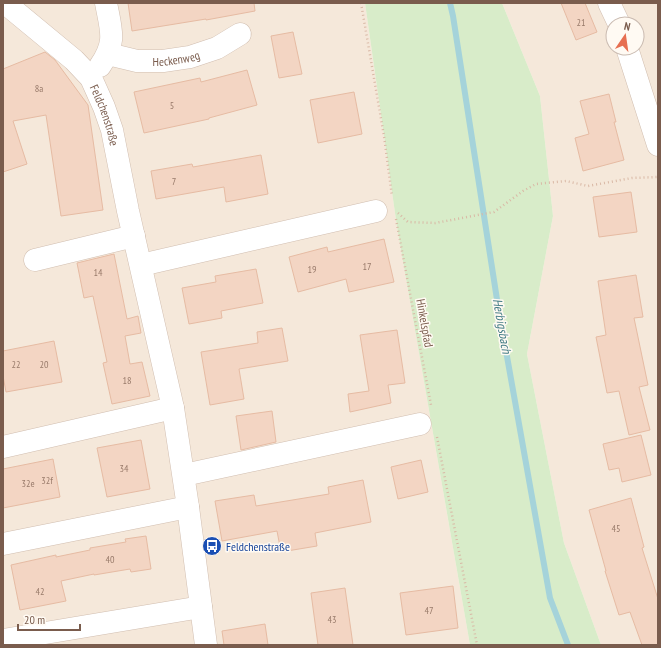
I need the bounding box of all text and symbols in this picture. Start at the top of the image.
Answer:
house number: 21 [577,16,586,29]
north arrow [605,16,645,56]
text: N [623,19,632,34]
street label: Heckenweg [152,47,201,69]
house number: 8a [35,82,43,95]
street label: Feldchenstraße [87,82,122,147]
house number: 5 [170,99,174,112]
house number: 7 [172,175,176,188]
house number: 17 [363,260,372,273]
house number: 19 [308,263,317,276]
house number: 14 [94,266,103,279]
water label: Herbigsbach [489,297,515,356]
street label: Hinkelspfad [413,298,437,348]
house number: 22 [12,358,21,371]
house number: 20 [40,358,49,371]
house number: 18 [123,374,132,387]
house number: 34 [120,462,129,475]
house number: 32f [41,474,53,487]
house number: 32e [21,477,35,490]
house number: 45 [612,522,621,535]
bus stop icon: Feldchenstraße [201,535,223,557]
place label: Feldchenstraße [226,539,290,554]
house number: 40 [106,553,115,566]
house number: 42 [36,585,45,598]
house number: 47 [425,604,434,617]
scale bar [18,606,80,632]
text: 20 m [24,612,45,627]
house number: 43 [328,613,337,626]

